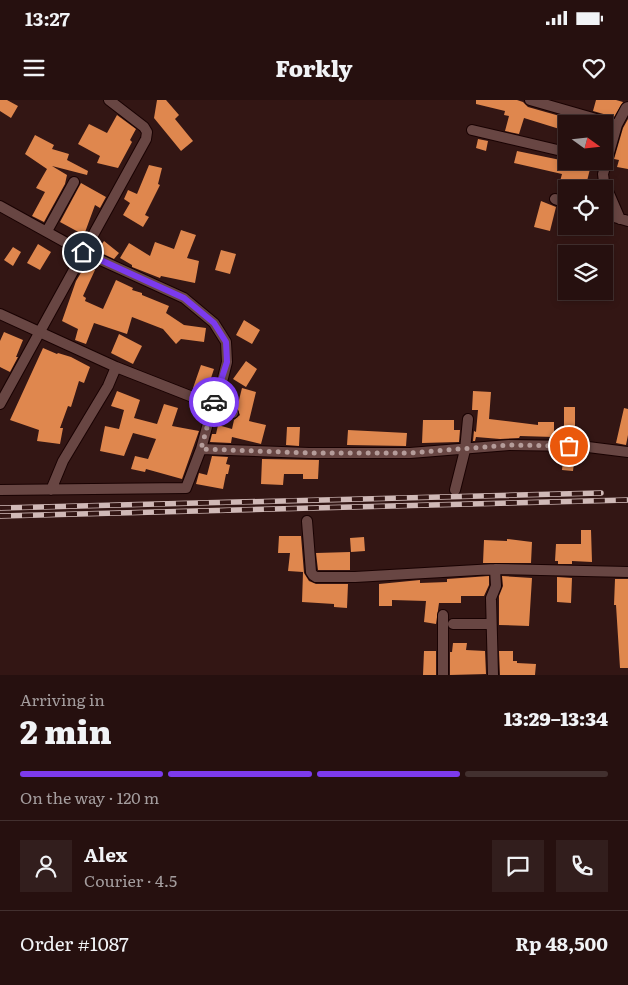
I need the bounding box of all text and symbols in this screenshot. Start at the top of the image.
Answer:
text: 13:27 [25,4,70,32]
text: Forkly [276,51,352,84]
icon: menu [20,54,48,82]
icon: heart [580,54,608,82]
north arrow [558,115,612,170]
map controls [558,115,613,300]
button: locate [558,180,613,235]
pin [62,231,104,273]
icon: home [69,238,97,266]
button: layers [558,245,613,300]
courier [189,377,239,427]
icon: car [200,388,228,416]
pin [548,425,590,467]
icon: bag [555,432,583,460]
text: Arriving in [20,687,105,711]
text: 13:29–13:34 [504,704,608,732]
text: 2 min [20,706,112,754]
text: On the way · 120 m [20,785,159,809]
button: person [20,840,72,892]
text: Alex [84,840,127,868]
button: chat [492,840,544,892]
button: phone [556,840,608,892]
text: Courier · 4.5 [84,868,177,892]
text: Order #1087 [20,929,129,957]
text: Rp 48,500 [515,929,608,957]

